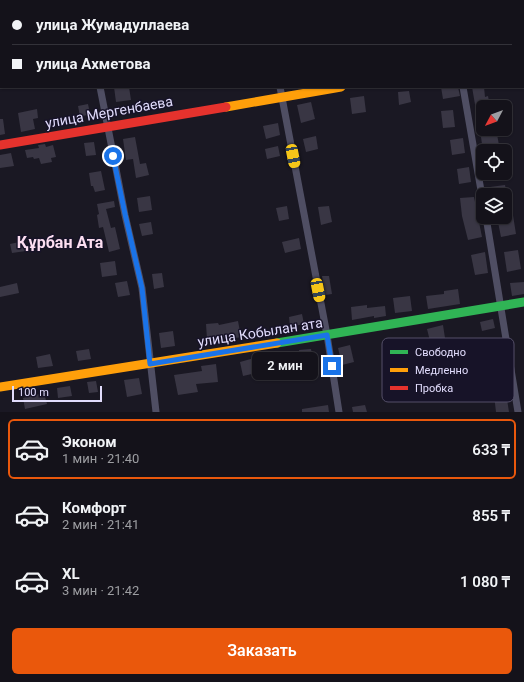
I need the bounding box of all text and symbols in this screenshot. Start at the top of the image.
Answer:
text: улица Жумадуллаева [36,16,189,34]
text: улица Ахметова [36,55,151,73]
street label: улица Мергенбаева [44,93,174,131]
north arrow [476,100,512,136]
map controls [476,100,512,224]
car [285,143,301,169]
button: locate [476,144,512,180]
route start [104,147,122,165]
button: layers [476,188,512,224]
district label: Құрбан Ата [17,233,104,252]
car [310,277,326,303]
street label: улица Кобылан ата [196,314,324,350]
legend [382,338,514,402]
text: Свободно [415,346,466,359]
callout: 2 мин [252,352,318,380]
route end [323,357,341,375]
text: 2 мин [267,358,303,373]
text: Медленно [415,364,468,377]
text: Пробка [415,382,453,395]
scale bar [12,384,102,403]
text: 100 m [18,386,49,399]
icon: car [14,431,50,467]
text: Эконом [62,433,117,451]
text: 633 ₸ [472,441,510,459]
text: 1 мин · 21:40 [62,451,139,466]
icon: car [14,497,50,533]
text: Комфорт [62,499,126,517]
text: 855 ₸ [472,507,510,525]
text: 2 мин · 21:41 [62,517,139,532]
icon: car [14,563,50,599]
text: XL [62,565,80,583]
text: 1 080 ₸ [460,573,510,591]
text: 3 мин · 21:42 [62,583,139,598]
button: Заказать [12,628,512,674]

